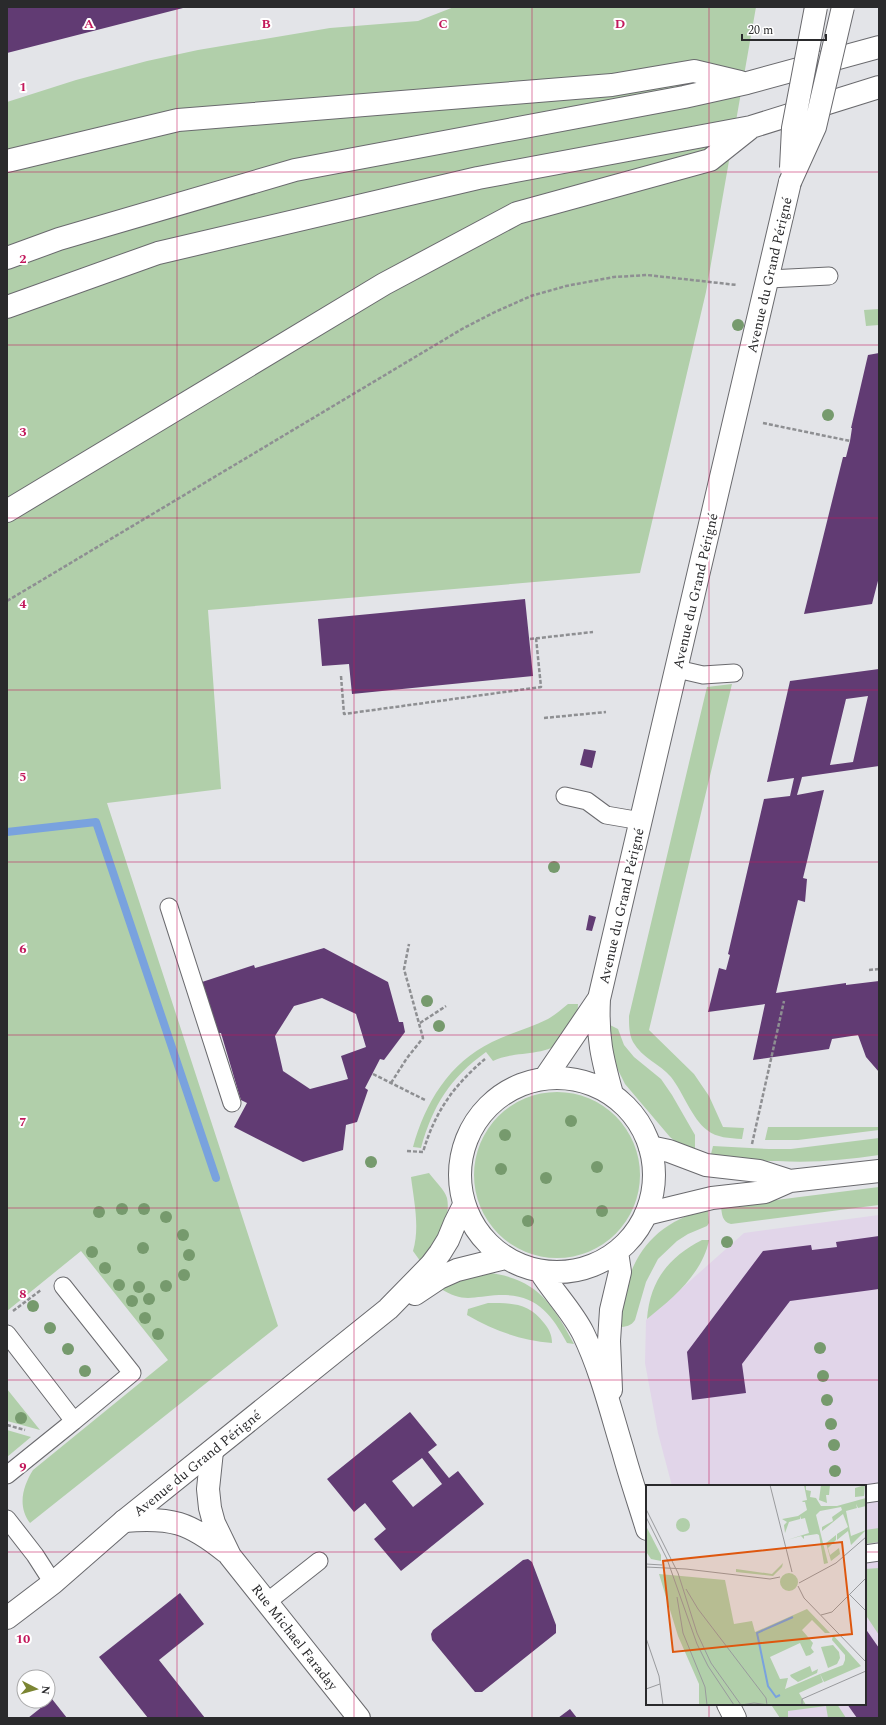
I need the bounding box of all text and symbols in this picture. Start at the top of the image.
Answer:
text: A [84,14,94,34]
text: B [261,14,271,34]
text: C [438,14,448,34]
text: D [615,14,625,34]
scale bar [742,16,826,42]
text: 20 m [748,21,773,40]
text: 1 [19,77,27,97]
street label: Avenue du Grand Périgné [741,195,798,355]
text: 2 [19,249,27,269]
text: 3 [19,422,27,442]
street label: Avenue du Grand Périgné [667,511,724,671]
text: 4 [19,594,27,614]
text: 5 [19,767,27,787]
street label: Avenue du Grand Périgné [593,826,650,986]
text: 6 [19,939,27,959]
text: 7 [19,1112,27,1132]
text: 8 [19,1284,27,1304]
street label: Avenue du Grand Périgné [129,1405,266,1522]
text: 9 [19,1457,27,1477]
inset map [646,1485,866,1705]
street label: Rue Michael Faraday [246,1580,344,1696]
text: 10 [16,1629,30,1649]
north arrow [16,1669,56,1709]
text: N [37,1685,54,1695]

